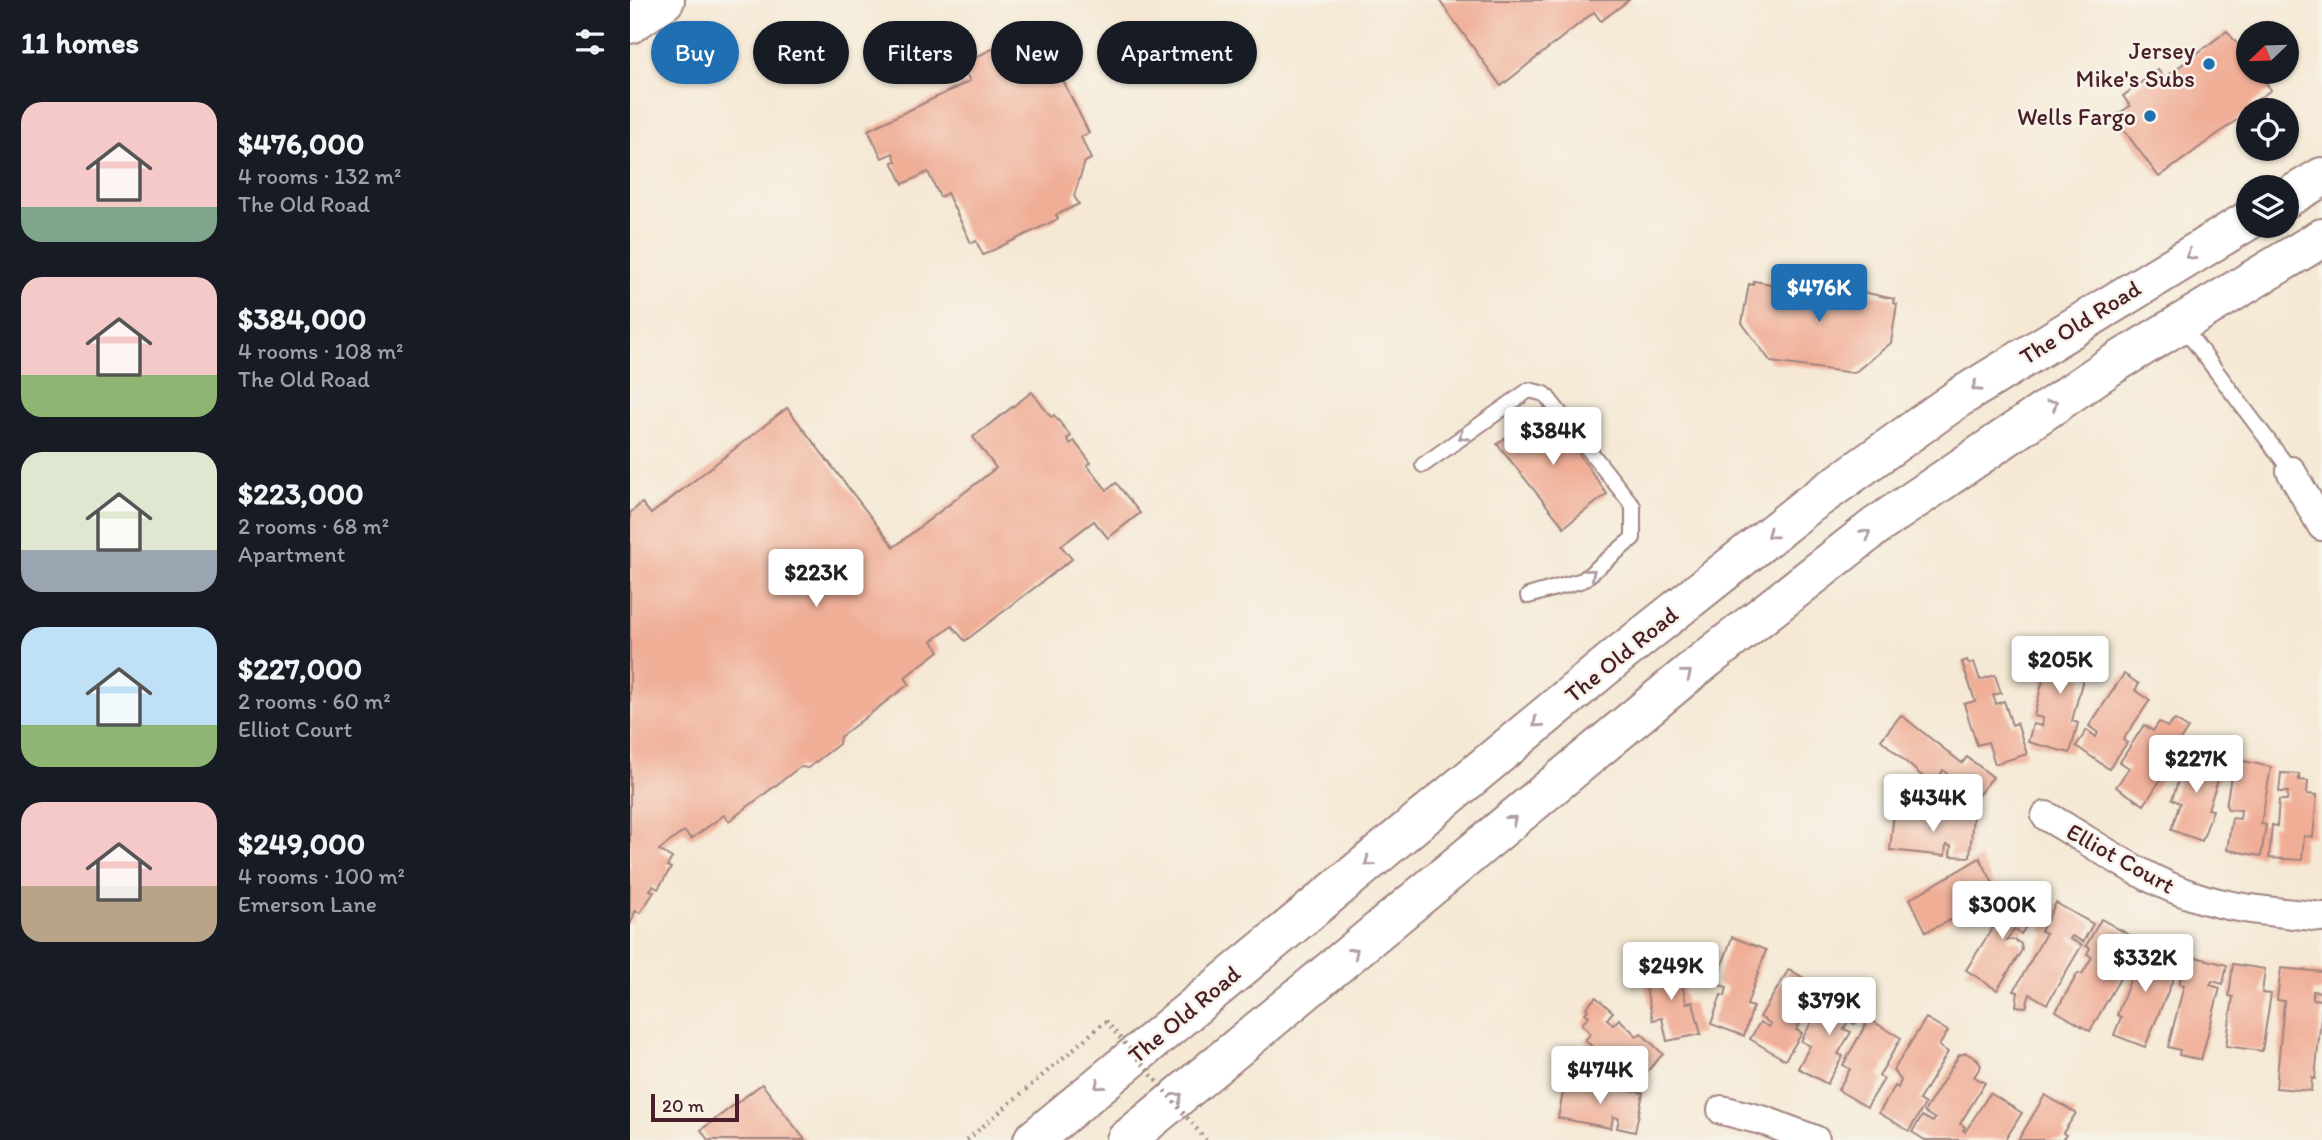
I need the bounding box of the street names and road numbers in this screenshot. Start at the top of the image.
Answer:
street label: The Old Road [2014,273,2146,371]
street label: The Old Road [1558,599,1684,709]
street label: Elliot Court [2062,816,2180,900]
street label: The Old Road [1122,959,1246,1069]

